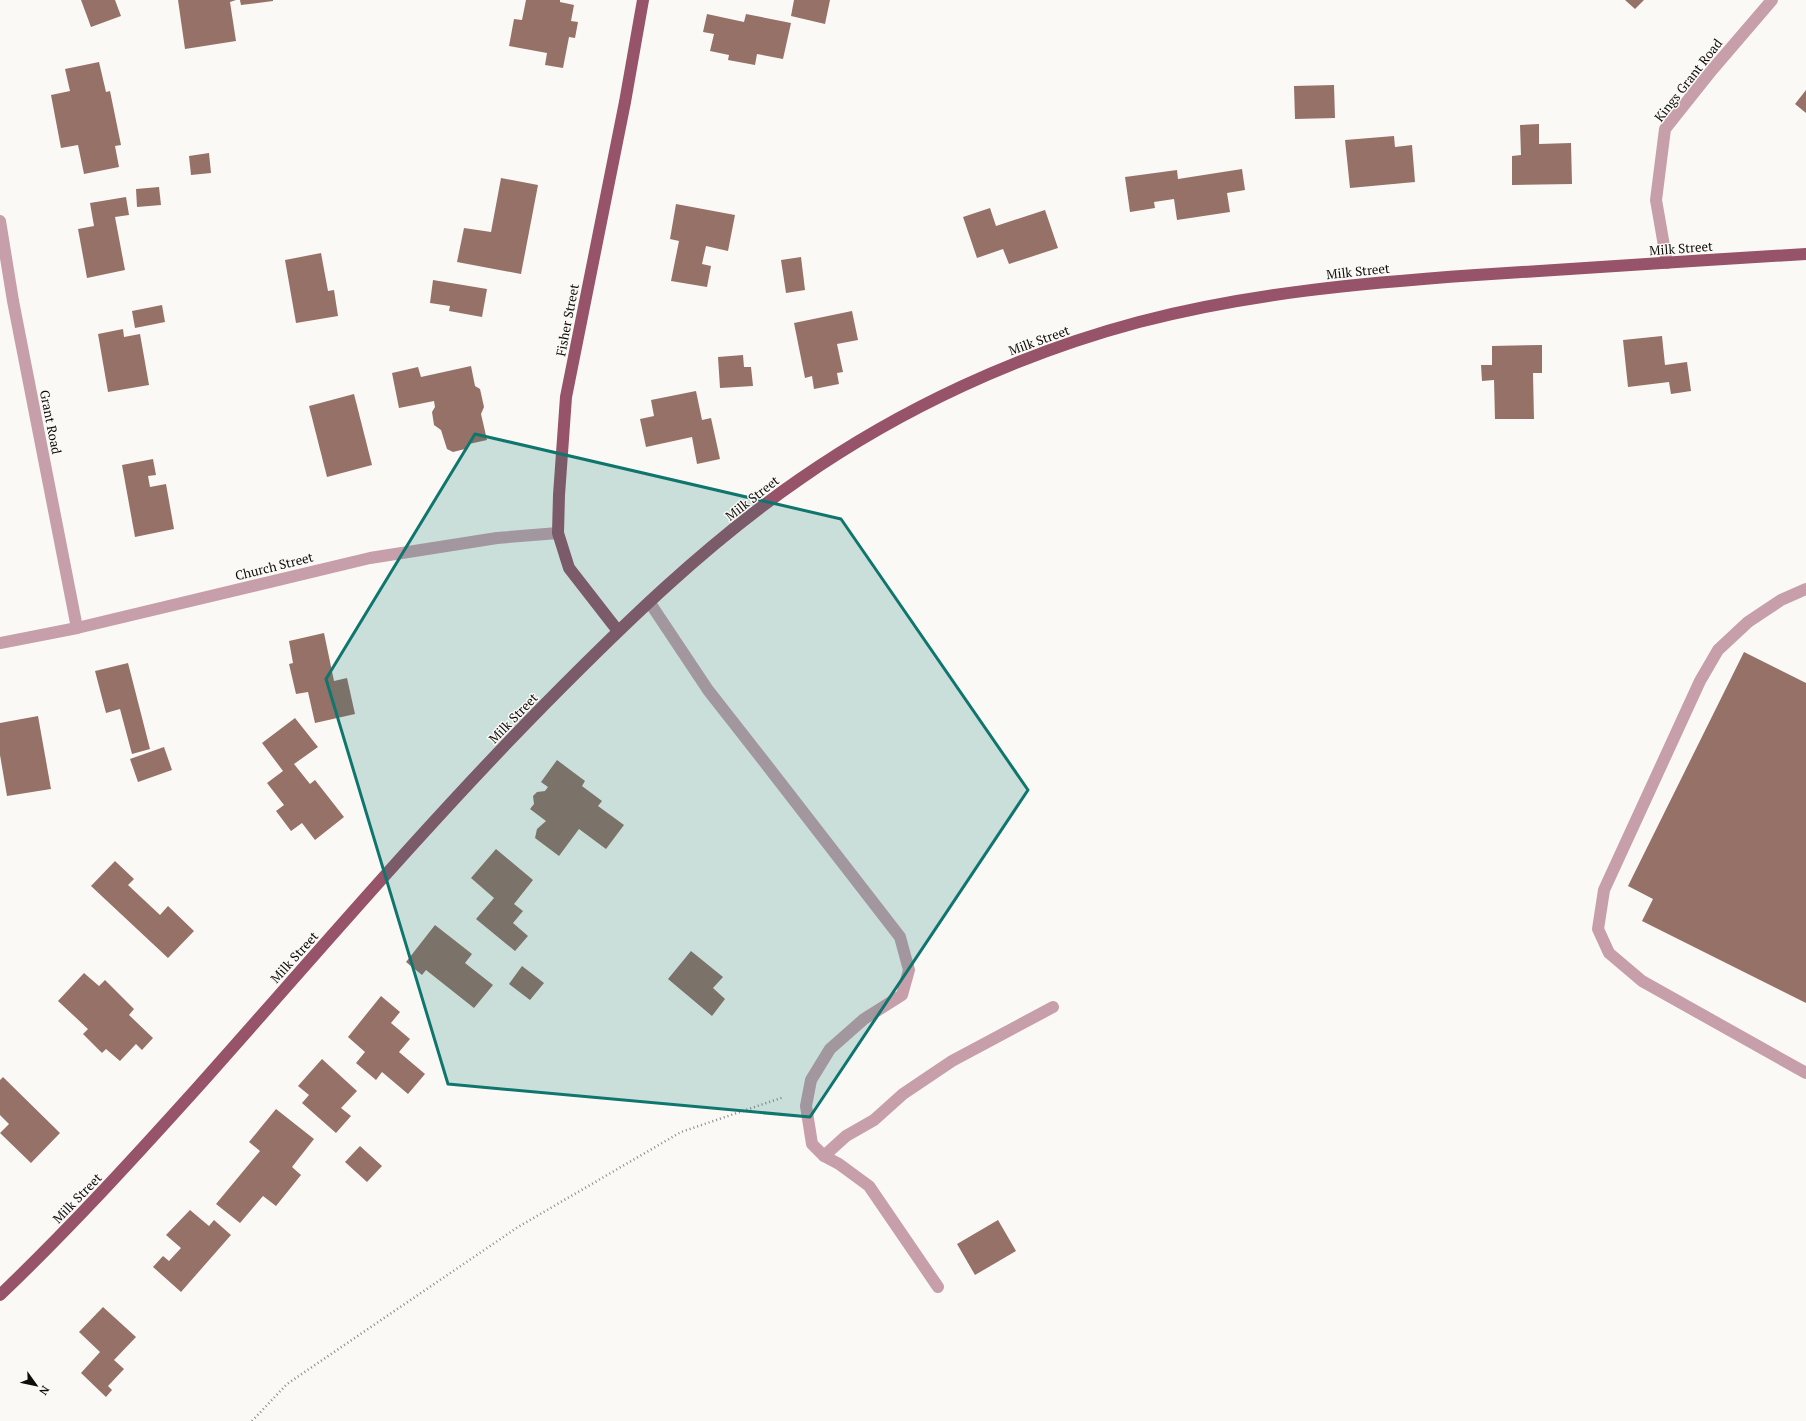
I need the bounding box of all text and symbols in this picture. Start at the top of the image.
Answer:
street label: Kings Grant Road [1650,35,1726,125]
street label: Milk Street [1649,237,1714,259]
street label: Milk Street [1325,259,1391,283]
street label: Fisher Street [551,282,583,358]
street label: Milk Street [1006,321,1072,359]
street label: Grant Road [36,388,66,456]
street label: Milk Street [721,471,783,525]
street label: Church Street [233,548,315,584]
street label: Milk Street [484,689,542,747]
street label: Milk Street [266,927,322,987]
street label: Milk Street [48,1169,106,1227]
north arrow [16,1365,56,1405]
text: N [36,1383,53,1398]

